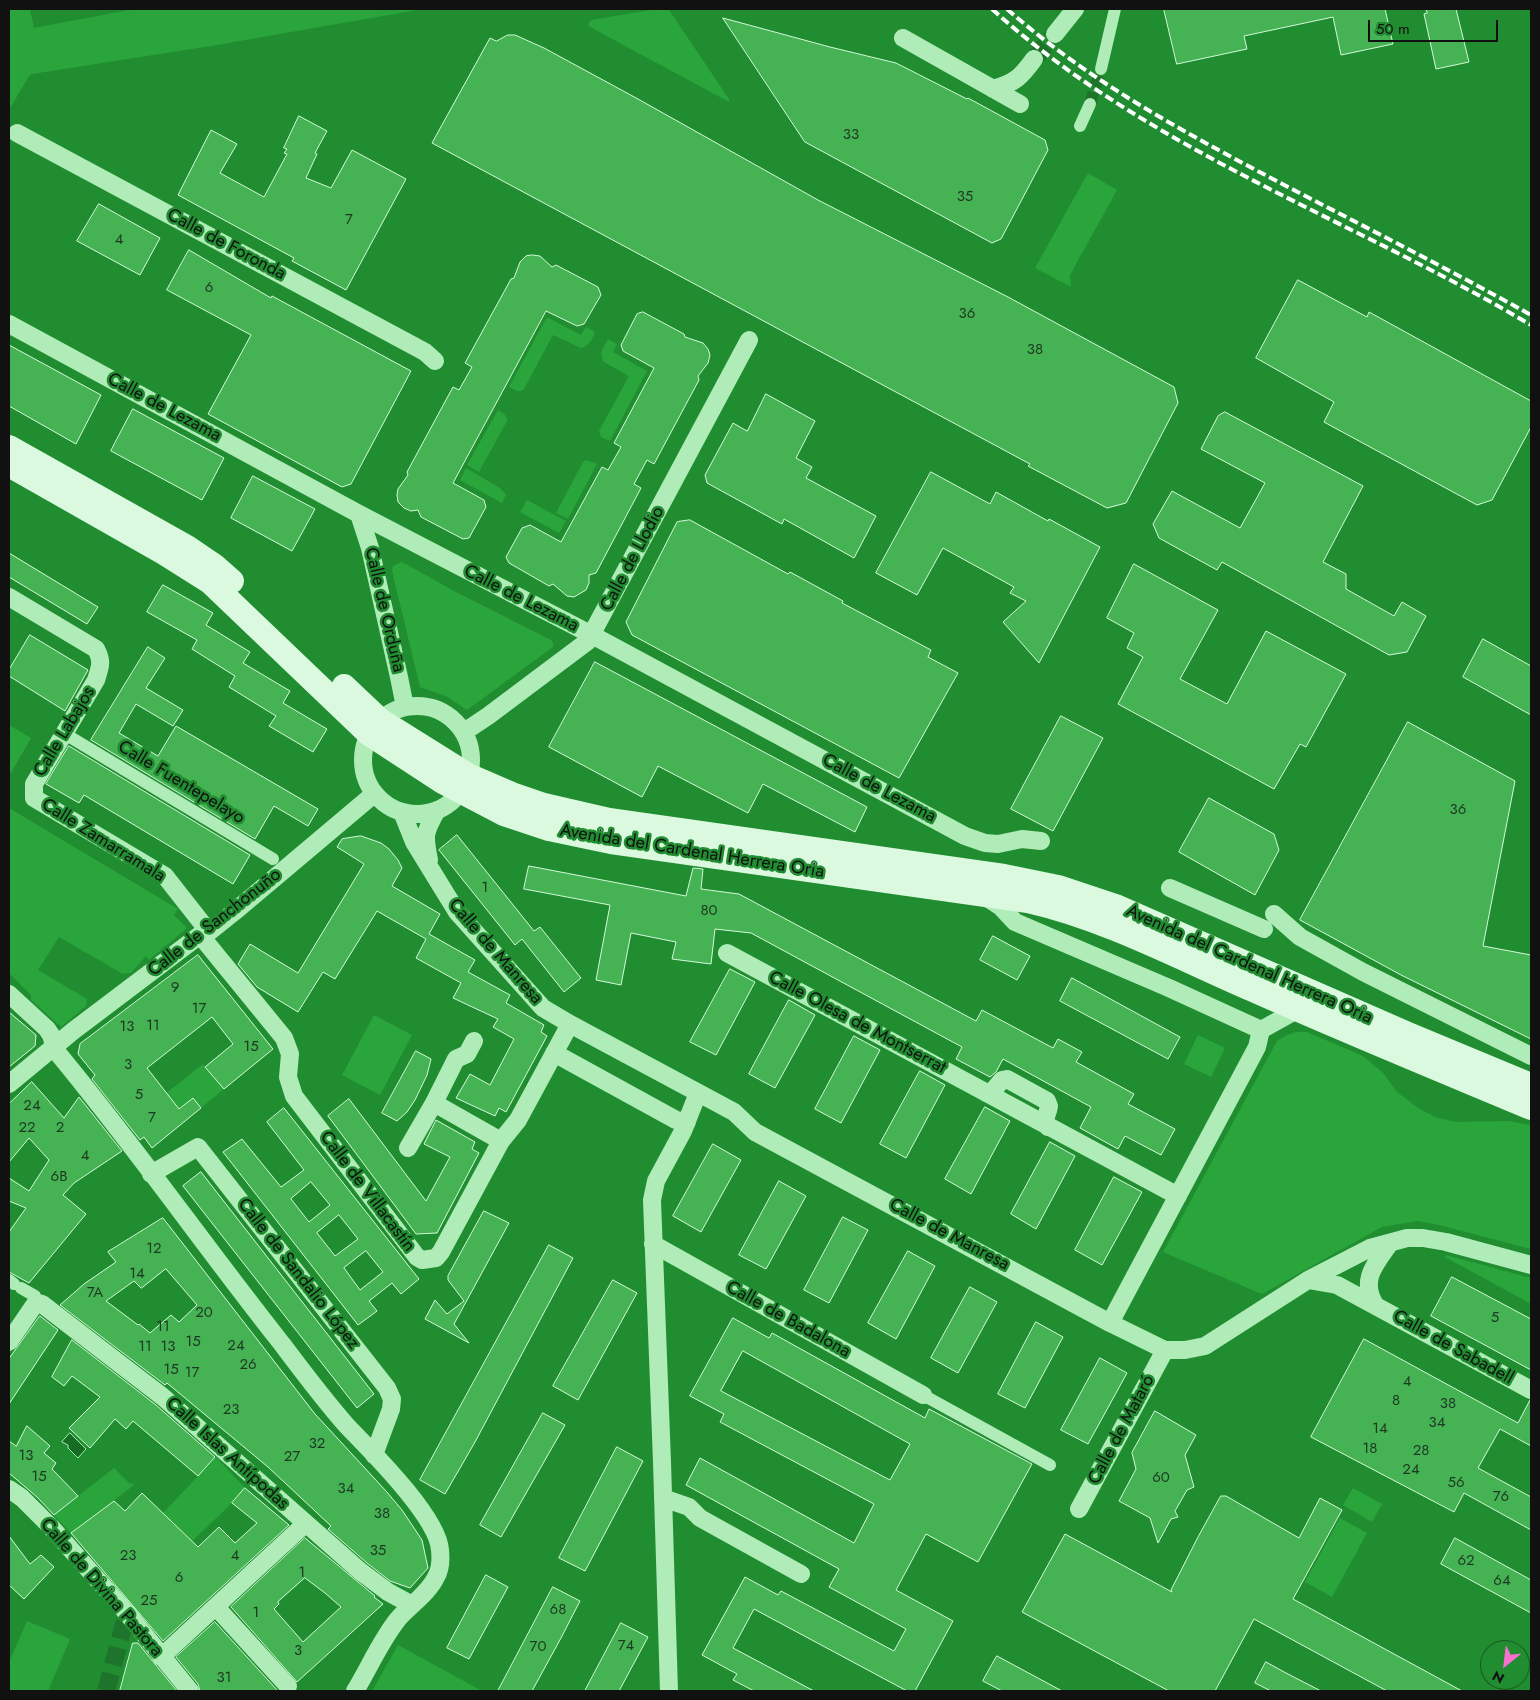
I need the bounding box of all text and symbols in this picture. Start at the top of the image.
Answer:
scale bar [1370,10,1500,42]
text: 50 m [1376,18,1410,40]
house number: 33 [843,126,859,144]
house number: 35 [957,188,973,206]
street label: Calle de Foronda [163,205,289,285]
house number: 7 [345,211,353,229]
house number: 4 [115,231,123,249]
house number: 6 [205,279,213,297]
house number: 36 [959,305,975,323]
house number: 38 [1027,341,1043,359]
street label: Calle de Lezama [103,369,225,447]
street label: Calle de Llodio [596,503,670,615]
street label: Calle de Orduña [359,546,409,674]
street label: Calle de Lezama [460,561,582,637]
street label: Calle Labajos [30,683,100,781]
street label: Calle Fuentepelayo [114,737,248,829]
street label: Calle de Lezama [818,750,940,828]
street label: Calle Zamarramala [37,794,169,888]
house number: 36 [1450,801,1466,819]
street label: Avenida del Cardenal Herrera Oria [558,820,826,884]
street label: Calle de Sanchonuño [144,864,286,982]
house number: 1 [482,879,488,897]
street label: Calle de Manresa [443,895,547,1009]
street label: Avenida del Cardenal Herrera Oria [1123,901,1375,1029]
house number: 80 [700,902,718,920]
street label: Calle Olesa de Montserrat [765,967,949,1079]
house number: 9 [171,979,179,997]
house number: 17 [192,1000,206,1018]
house number: 11 [146,1017,160,1035]
house number: 13 [120,1018,134,1036]
house number: 15 [243,1038,259,1056]
house number: 3 [124,1056,132,1074]
house number: 5 [135,1086,143,1104]
house number: 24 [23,1097,41,1115]
house number: 7 [148,1109,156,1127]
house number: 22 [18,1119,36,1137]
house number: 2 [56,1119,64,1137]
street label: Calle de Villacastín [315,1127,419,1257]
house number: 4 [81,1147,89,1165]
house number: 6B [50,1168,68,1186]
street label: Calle de Sandalio López [232,1194,364,1354]
street label: Calle de Manresa [885,1194,1013,1276]
house number: 12 [146,1240,162,1258]
house number: 14 [129,1265,145,1283]
street label: Calle de Badalona [722,1277,854,1363]
house number: 7A [87,1284,103,1302]
house number: 20 [195,1304,213,1322]
street label: Calle de Sabadell [1389,1306,1517,1390]
house number: 5 [1491,1309,1499,1327]
house number: 11 [156,1318,170,1336]
house number: 15 [185,1333,201,1351]
house number: 24 [227,1337,245,1355]
house number: 11 [138,1338,152,1356]
house number: 13 [161,1338,175,1356]
house number: 26 [239,1356,257,1374]
house number: 15 [163,1361,179,1379]
house number: 17 [185,1364,199,1382]
street label: Calle de Mataró [1084,1372,1160,1488]
house number: 4 [1403,1373,1411,1391]
house number: 8 [1392,1392,1400,1410]
street label: Calle Islas Antípodas [161,1393,293,1515]
house number: 38 [1440,1395,1456,1413]
house number: 23 [223,1401,239,1419]
house number: 34 [1429,1414,1445,1432]
house number: 14 [1372,1420,1388,1438]
house number: 32 [309,1435,325,1453]
house number: 18 [1363,1440,1377,1458]
house number: 28 [1413,1442,1429,1460]
house number: 13 [19,1447,33,1465]
house number: 27 [284,1448,300,1466]
house number: 24 [1402,1461,1420,1479]
house number: 15 [31,1468,47,1486]
house number: 60 [1152,1469,1170,1487]
house number: 56 [1447,1474,1465,1492]
house number: 34 [338,1480,354,1498]
house number: 76 [1493,1488,1509,1506]
house number: 38 [374,1505,390,1523]
street label: Calle de Divina Pastora [35,1514,167,1662]
house number: 35 [370,1542,386,1560]
house number: 23 [120,1547,136,1565]
house number: 4 [231,1547,239,1565]
house number: 62 [1457,1552,1475,1570]
house number: 1 [299,1564,305,1582]
house number: 6 [175,1569,183,1587]
house number: 64 [1493,1572,1511,1590]
house number: 25 [141,1592,157,1610]
house number: 68 [550,1601,566,1619]
house number: 1 [253,1604,259,1622]
house number: 74 [618,1637,634,1655]
house number: 70 [530,1638,546,1656]
north arrow [1480,1640,1530,1690]
house number: 3 [294,1642,302,1660]
text: N [1488,1666,1508,1689]
house number: 31 [217,1669,231,1687]

